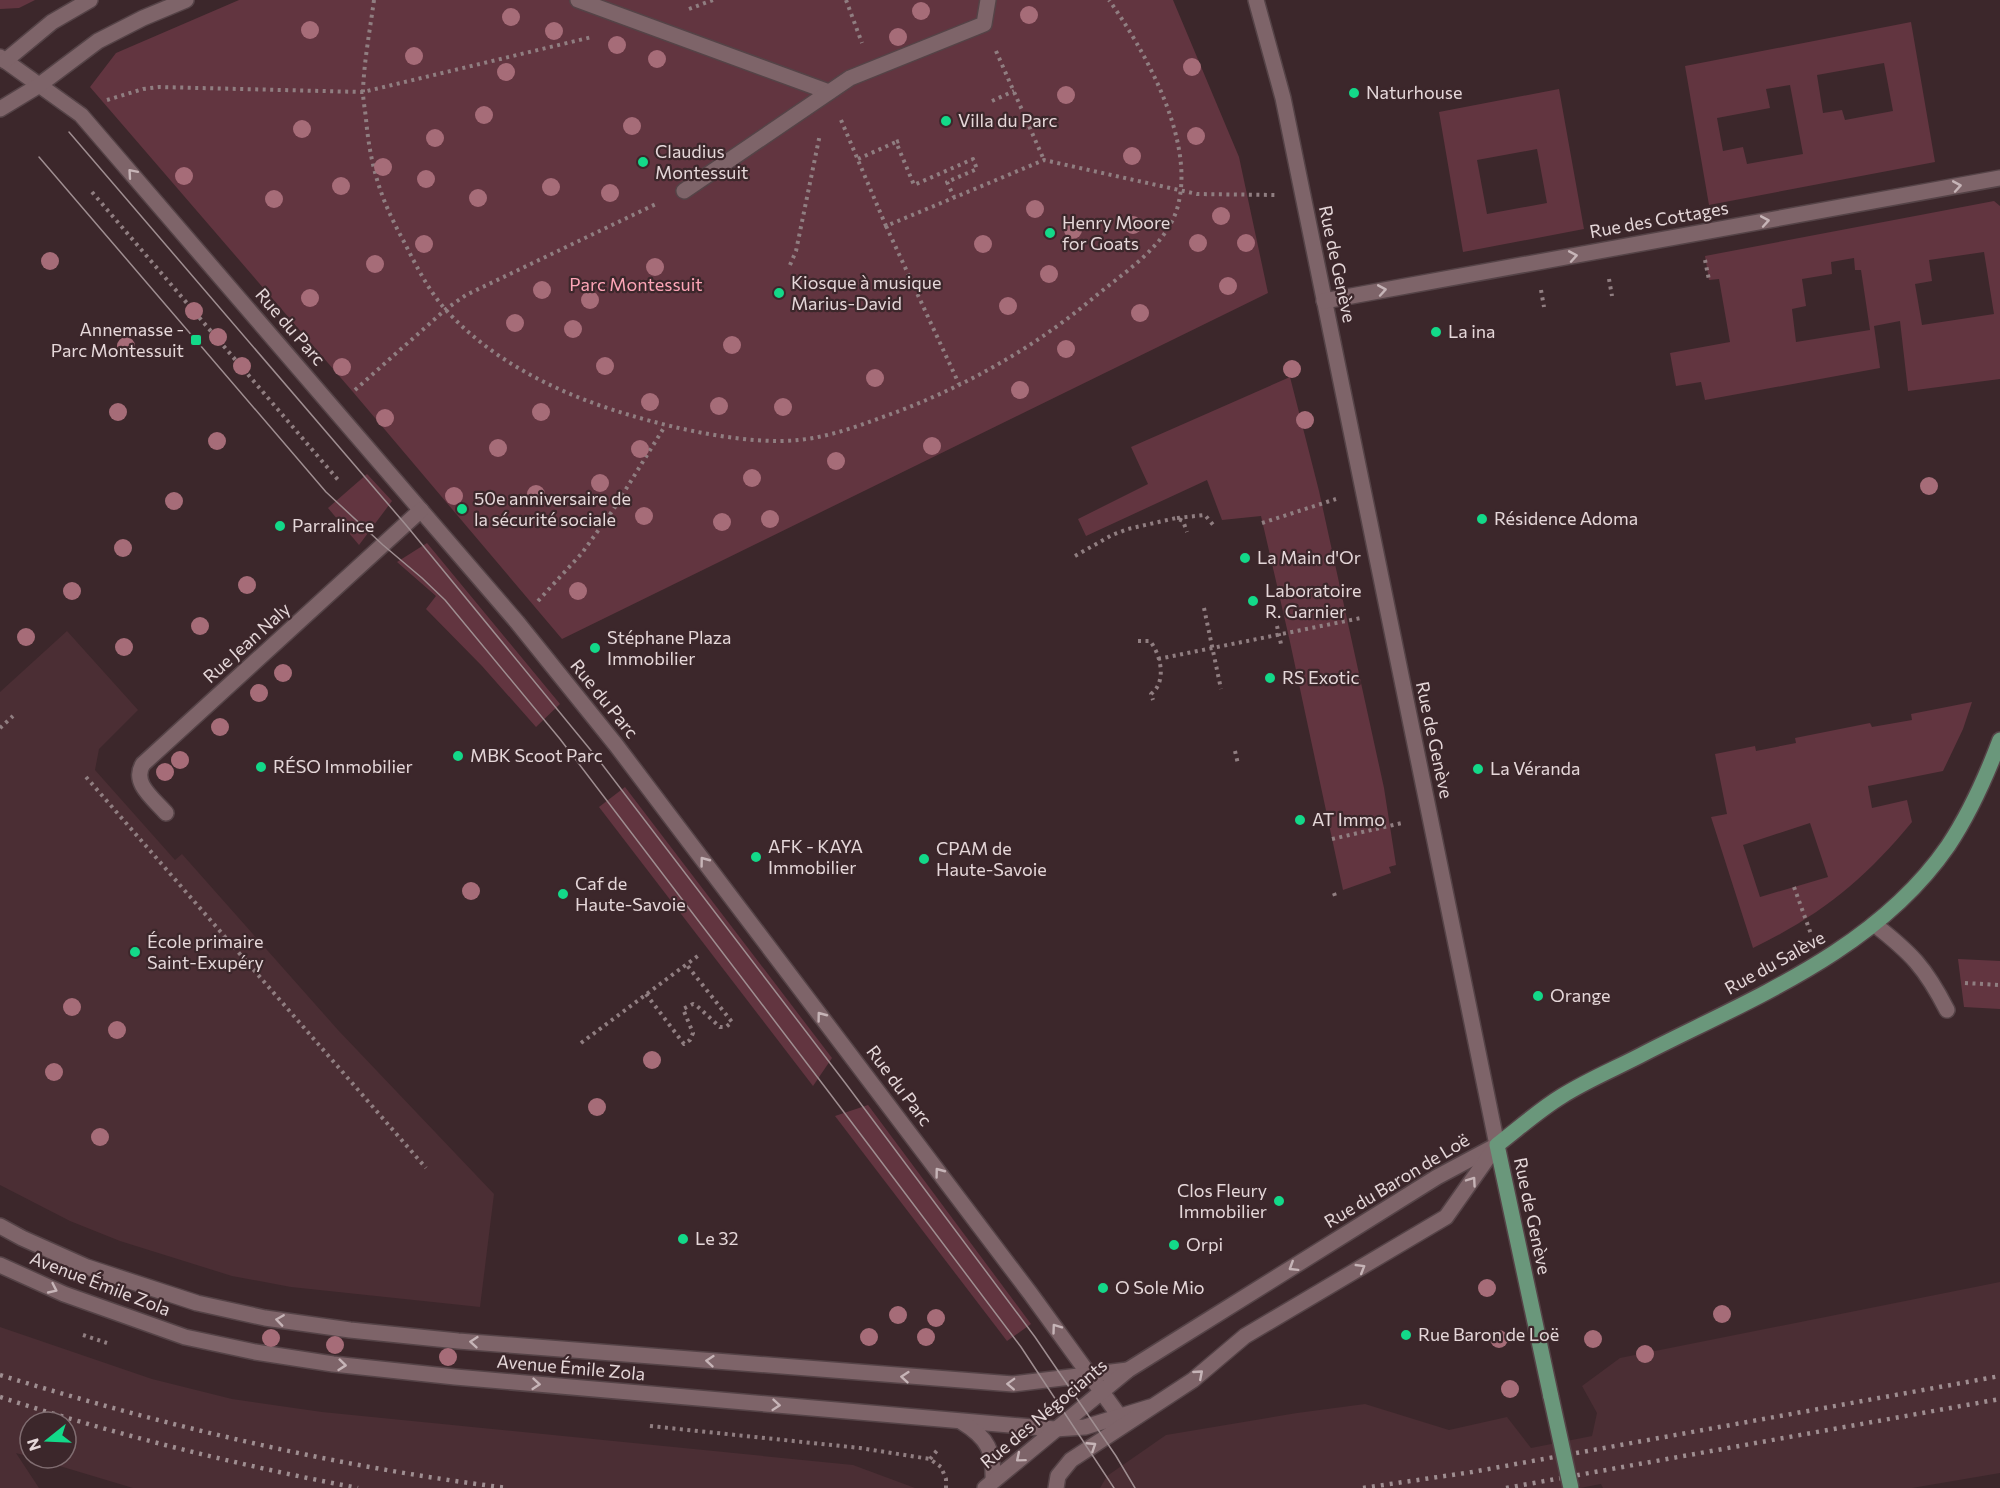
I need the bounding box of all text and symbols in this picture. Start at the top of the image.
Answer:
place label: Naturhouse [1366,81,1462,103]
marker: Naturhouse [1347,86,1361,100]
place label: Villa du Parc [958,109,1057,131]
marker: Villa du Parc [939,114,953,128]
place label: Claudius Montessuit [655,140,748,183]
marker: Claudius Montessuit [636,155,650,169]
one-way arrow [129,169,140,180]
one-way arrow [1952,180,1962,193]
street label: Rue des Cottages [1588,196,1730,242]
street label: Rue de Genève [1315,203,1361,324]
place label: Henry Moore for Goats [1062,211,1170,254]
one-way arrow [1761,215,1770,227]
marker: Henry Moore for Goats [1043,226,1057,240]
one-way arrow [1569,250,1578,262]
place label: Kiosque à musique Marius-David [791,271,941,314]
park label: Parc Montessuit [569,273,703,295]
street label: Rue du Parc [251,283,330,370]
one-way arrow [1377,285,1386,297]
marker: Kiosque à musique Marius-David [772,286,786,300]
place label: Annemasse - Parc Montessuit [51,318,184,361]
place label: La ina [1448,320,1496,342]
marker: La ina [1429,325,1443,339]
marker: Annemasse - Parc Montessuit [189,333,203,347]
place label: 50e anniversaire de la sécurité sociale [474,487,631,530]
marker: 50e anniversaire de la sécurité sociale [455,502,469,516]
place label: Résidence Adoma [1494,507,1638,529]
marker: Résidence Adoma [1475,512,1489,526]
place label: Parralince [292,514,374,536]
marker: Parralince [273,519,287,533]
place label: La Main d'Or [1257,546,1361,568]
marker: La Main d'Or [1238,551,1252,565]
place label: Laboratoire R. Garnier [1265,579,1362,622]
marker: Laboratoire R. Garnier [1246,594,1260,608]
street label: Rue Jean Naly [198,597,294,687]
place label: Stéphane Plaza Immobilier [607,626,731,669]
marker: Stéphane Plaza Immobilier [588,641,602,655]
street label: Rue du Parc [566,654,643,742]
place label: RS Exotic [1282,666,1360,688]
marker: RS Exotic [1263,671,1277,685]
street label: Rue de Genève [1412,679,1458,800]
place label: MBK Scoot Parc [470,744,603,766]
marker: MBK Scoot Parc [451,749,465,763]
place label: RÉSO Immobilier [273,755,413,777]
place label: La Véranda [1490,757,1580,779]
marker: RÉSO Immobilier [254,760,268,774]
marker: La Véranda [1471,762,1485,776]
place label: AT Immo [1312,808,1385,830]
marker: AT Immo [1293,813,1307,827]
place label: AFK - KAYA Immobilier [768,835,863,878]
place label: CPAM de Haute-Savoie [936,837,1047,880]
marker: AFK - KAYA Immobilier [749,850,763,864]
marker: CPAM de Haute-Savoie [917,852,931,866]
one-way arrow [700,856,711,867]
place label: Caf de Haute-Savoie [575,872,686,915]
marker: Caf de Haute-Savoie [556,887,570,901]
street label: Rue du Salève [1721,926,1828,999]
place label: École primaire Saint-Exupéry [147,930,264,973]
marker: École primaire Saint-Exupéry [128,945,142,959]
place label: Orange [1550,984,1611,1006]
marker: Orange [1531,989,1545,1003]
one-way arrow [818,1012,829,1023]
street label: Rue du Parc [862,1041,937,1130]
street label: Rue du Baron de Loë [1320,1128,1473,1232]
street label: Rue de Genève [1510,1155,1556,1276]
one-way arrow [935,1167,946,1178]
one-way arrow [1465,1177,1476,1188]
place label: Clos Fleury Immobilier [1177,1179,1267,1222]
marker: Clos Fleury Immobilier [1272,1194,1286,1208]
place label: Le 32 [695,1227,738,1249]
marker: Le 32 [676,1232,690,1246]
place label: Orpi [1186,1233,1223,1255]
marker: Orpi [1167,1238,1181,1252]
street label: Avenue Émile Zola [27,1246,174,1320]
one-way arrow [1289,1260,1300,1271]
one-way arrow [1355,1263,1365,1275]
place label: O Sole Mio [1115,1276,1205,1298]
marker: O Sole Mio [1096,1281,1110,1295]
one-way arrow [47,1282,58,1294]
one-way arrow [276,1315,285,1327]
one-way arrow [1052,1323,1063,1334]
place label: Rue Baron de Loë [1418,1323,1559,1345]
marker: Rue Baron de Loë [1399,1328,1413,1342]
one-way arrow [470,1336,479,1349]
street label: Avenue Émile Zola [496,1350,646,1384]
street label: Rue des Négociants [975,1354,1111,1473]
one-way arrow [706,1355,715,1368]
one-way arrow [338,1358,347,1371]
one-way arrow [900,1370,909,1383]
one-way arrow [1192,1370,1203,1381]
one-way arrow [532,1377,541,1390]
one-way arrow [1007,1378,1016,1390]
one-way arrow [772,1398,781,1411]
north arrow [18,1410,78,1470]
text: N [22,1436,44,1453]
one-way arrow [1085,1442,1096,1453]
one-way arrow [1016,1451,1027,1462]

